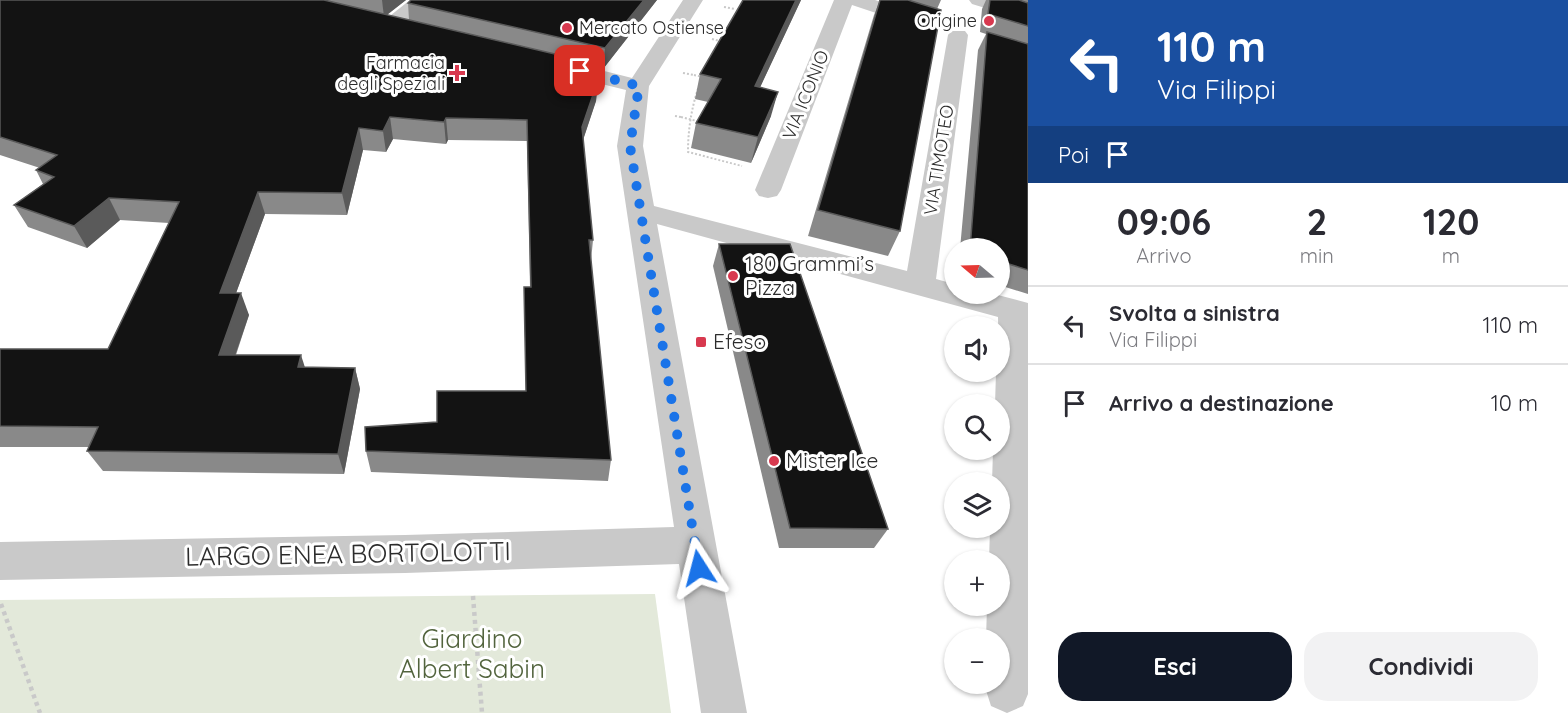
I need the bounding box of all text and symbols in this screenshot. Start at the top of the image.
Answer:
place label: Origine [917,9,977,32]
marker: Origine [982,14,996,28]
place label: Mercato Ostiense [579,16,724,39]
text: 110 m [1157,20,1266,73]
marker: Mercato Ostiense [560,21,574,35]
icon: left [1058,24,1136,102]
pin [554,45,605,96]
street label: VIA ICONIO [777,47,834,143]
place label: Farmacia degli Speziali [337,51,445,95]
icon: arrive [563,54,596,87]
marker: Farmacia degli Speziali [450,66,464,80]
text: Via Filippi [1157,72,1276,106]
street label: VIA TIMOTEO [918,103,959,217]
icon: arrive [1101,138,1134,171]
text: Poi [1058,141,1089,169]
text: 09:06 [1117,199,1211,244]
text: 2 [1307,199,1327,244]
text: 120 [1423,199,1479,244]
north arrow [944,238,1010,304]
map controls [944,238,1010,694]
text: Arrivo [1136,243,1192,268]
text: min [1300,243,1334,268]
text: m [1442,243,1460,268]
place label: 180 Grammi’s Pizza [745,250,874,300]
marker: 180 Grammi’s Pizza [726,269,740,283]
text: Svolta a sinistra [1109,299,1280,327]
icon: left [1058,309,1091,342]
text: 110 m [1483,311,1538,339]
button: sound [944,316,1010,382]
text: Via Filippi [1109,327,1197,352]
place label: Efeso [713,328,766,354]
marker: Efeso [694,335,708,349]
icon: arrive [1058,387,1091,420]
text: Arrivo a destinazione [1109,389,1334,417]
text: 10 m [1491,389,1538,417]
button: search [944,394,1010,460]
place label: Mister Ice [786,447,878,473]
marker: Mister Ice [767,454,781,468]
button: layers [944,472,1010,538]
street label: LARGO ENEA BORTOLOTTI [185,534,511,573]
position arrow [667,536,731,600]
button: + [944,550,1010,616]
park label: Giardino Albert Sabin [399,622,545,685]
button: − [944,628,1010,694]
button: Esci [1058,632,1292,701]
button: Condividi [1304,632,1538,701]

